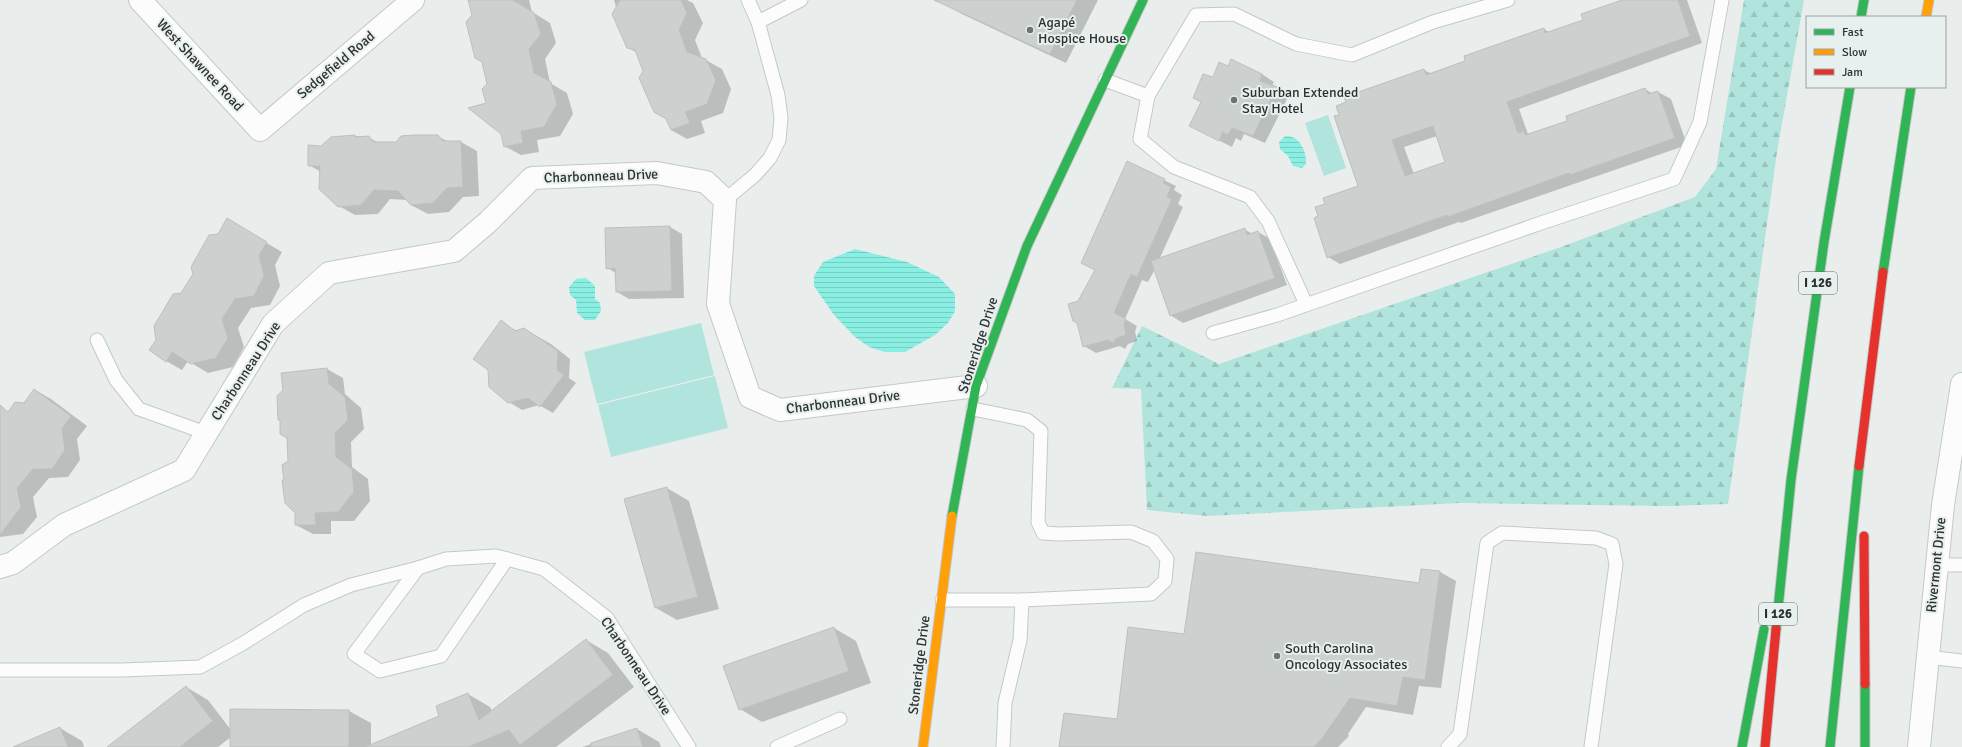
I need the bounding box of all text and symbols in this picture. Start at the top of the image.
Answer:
place label: Agapé Hospice House [1038,14,1126,47]
street label: West Shawnee Road [153,15,247,115]
legend [1806,16,1946,88]
marker: Agapé Hospice House [1025,25,1035,35]
text: Fast [1842,25,1863,40]
street label: Sedgefield Road [294,28,378,102]
text: Slow [1842,45,1867,60]
text: Jam [1842,65,1863,80]
place label: Suburban Extended Stay Hotel [1242,84,1359,117]
marker: Suburban Extended Stay Hotel [1229,95,1239,105]
street label: Charbonneau Drive [544,166,658,186]
road number: I 126 [1799,272,1837,294]
street label: Stoneridge Drive [954,295,1002,395]
street label: Charbonneau Drive [208,318,284,424]
street label: Charbonneau Drive [785,387,901,417]
street label: Rivermont Drive [1923,516,1949,614]
road number: I 126 [1759,603,1797,625]
street label: Charbonneau Drive [597,614,675,718]
street label: Stoneridge Drive [904,614,934,716]
place label: South Carolina Oncology Associates [1285,640,1407,673]
marker: South Carolina Oncology Associates [1272,651,1282,661]

